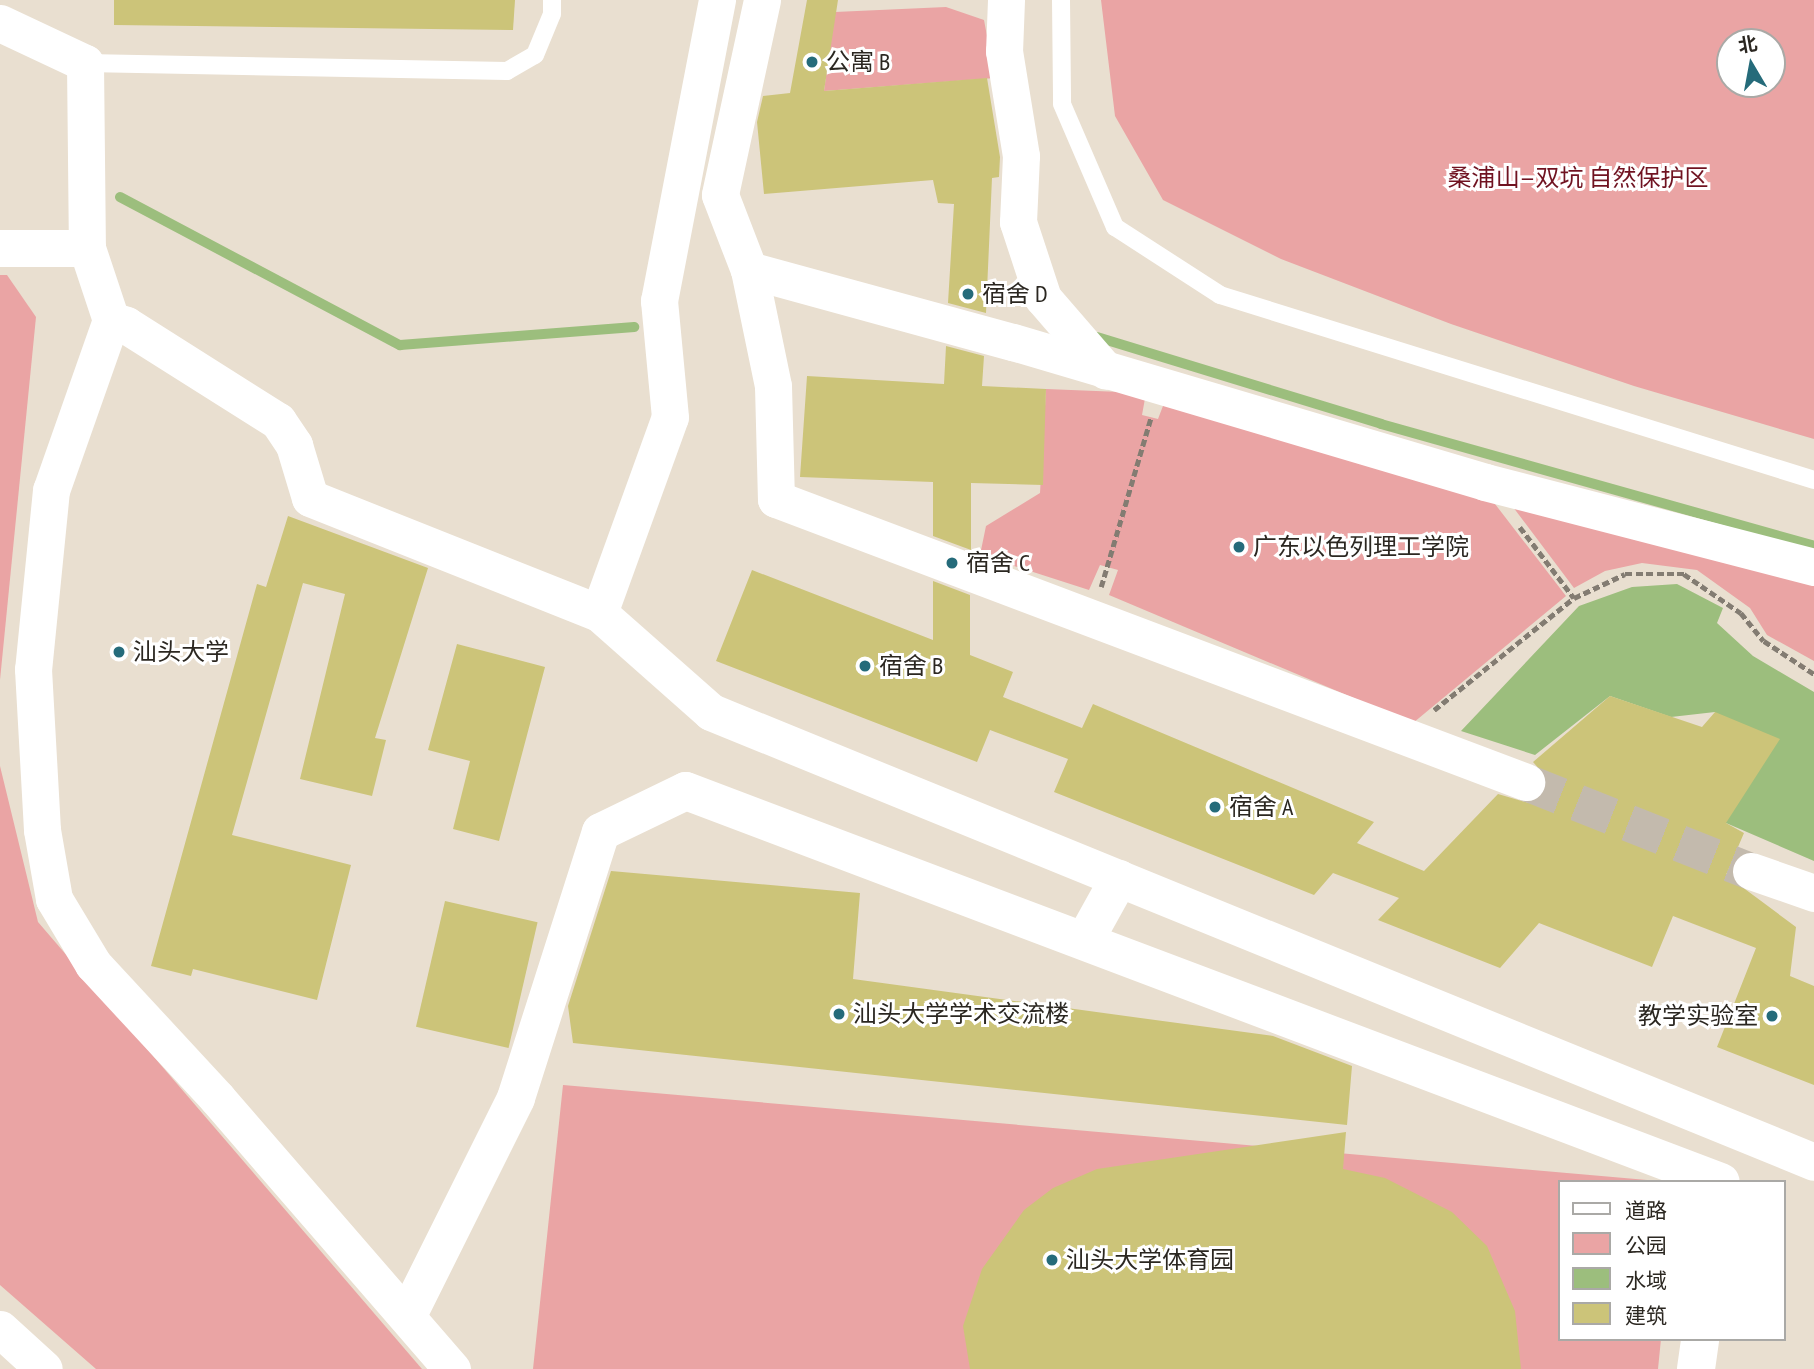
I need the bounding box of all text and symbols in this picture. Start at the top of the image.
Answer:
north arrow [1716,28,1786,98]
text: 北 [1736,31,1759,58]
place label: 公寓 B [826,48,890,76]
marker: 公寓 B [804,54,820,70]
park label: 桑浦山—双坑 自然保护区 [1448,164,1708,192]
place label: 宿舍 D [982,280,1048,308]
marker: 宿舍 D [960,286,976,302]
place label: 广东以色列理工学院 [1253,533,1469,561]
marker: 广东以色列理工学院 [1231,539,1247,555]
place label: 宿舍 C [966,549,1030,577]
marker: 宿舍 C [944,555,960,571]
place label: 汕头大学 [133,638,229,666]
marker: 汕头大学 [111,644,127,660]
place label: 宿舍 B [879,652,943,680]
marker: 宿舍 B [857,658,873,674]
place label: 宿舍 A [1229,793,1293,821]
marker: 宿舍 A [1207,799,1223,815]
place label: 汕头大学学术交流楼 [853,1000,1069,1028]
place label: 教学实验室 [1638,1002,1758,1030]
marker: 汕头大学学术交流楼 [831,1006,847,1022]
marker: 教学实验室 [1764,1008,1780,1024]
legend [1559,1180,1786,1341]
text: 道路 [1625,1197,1667,1224]
text: 公园 [1625,1232,1667,1259]
place label: 汕头大学体育园 [1066,1246,1234,1274]
marker: 汕头大学体育园 [1044,1252,1060,1268]
text: 水域 [1625,1267,1667,1294]
text: 建筑 [1625,1302,1667,1329]

